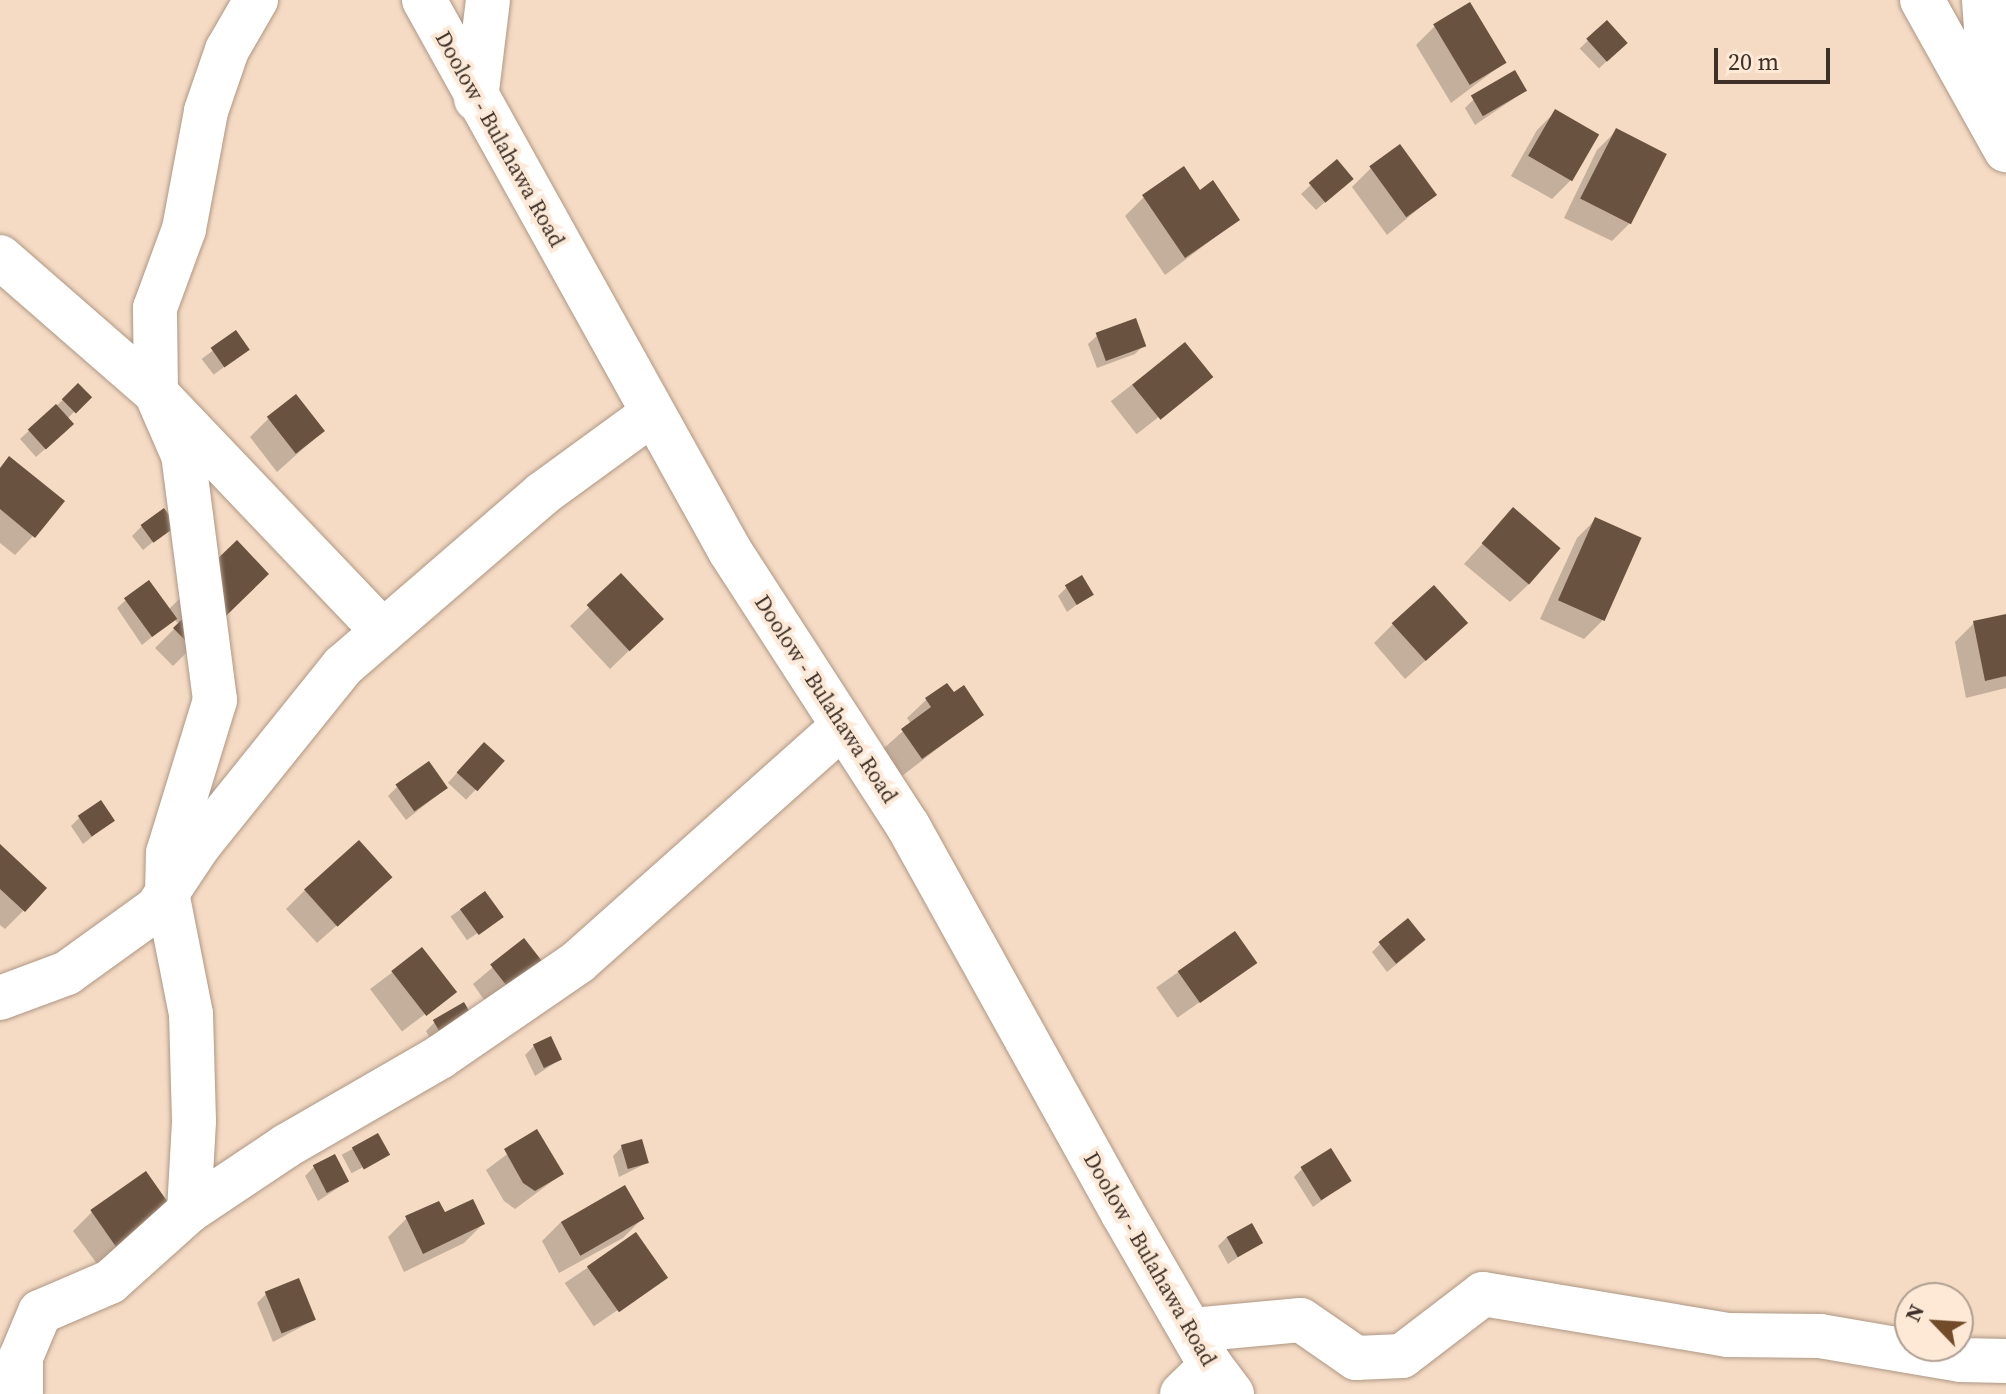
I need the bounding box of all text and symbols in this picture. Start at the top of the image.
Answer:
street label: Doolow - Bulahawa Road [430,27,570,251]
scale bar [1718,32,1834,82]
text: 20 m [1728,45,1779,78]
street label: Doolow - Bulahawa Road [749,590,903,808]
street label: Doolow - Bulahawa Road [1078,1147,1222,1371]
north arrow [1894,1282,1974,1362]
text: N [1897,1299,1931,1326]

